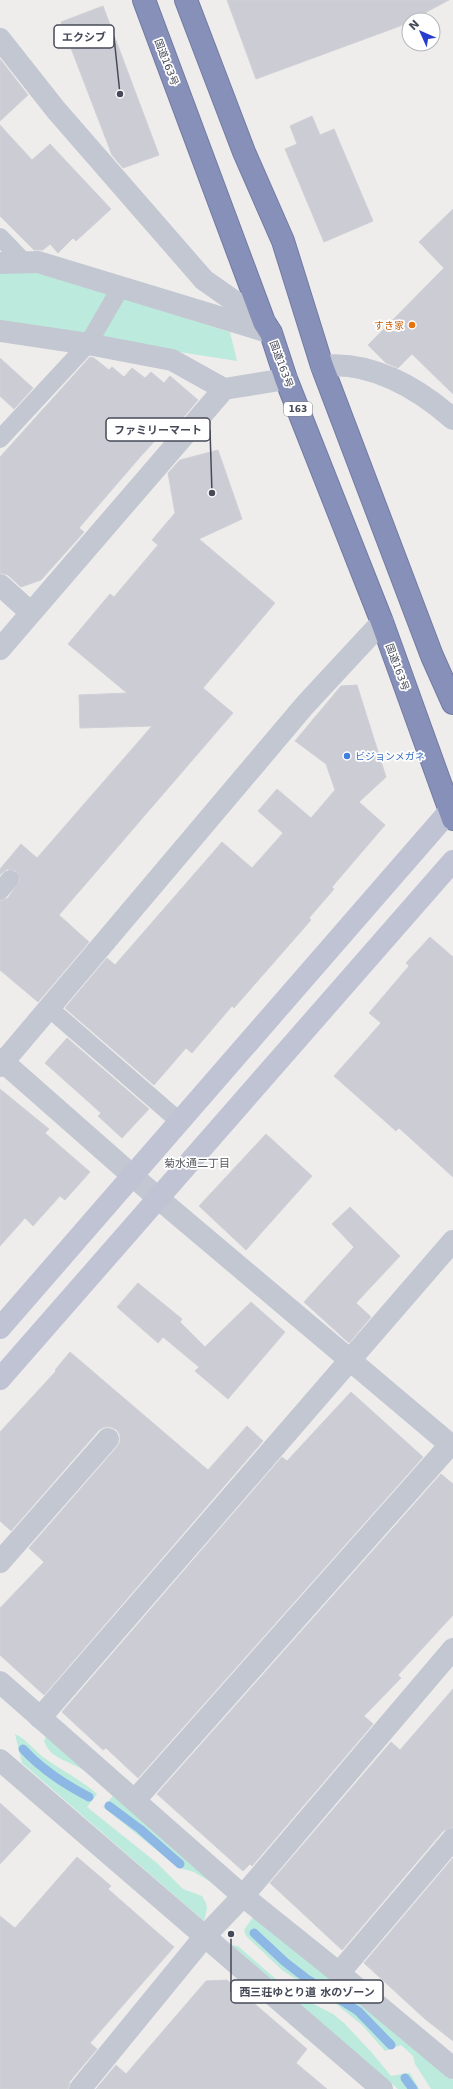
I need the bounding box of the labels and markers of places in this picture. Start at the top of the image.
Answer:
callout: エクシブ [54,25,114,48]
place label: すき家 [374,320,404,331]
marker: すき家 [407,320,417,330]
callout: ファミリーマート [106,418,210,441]
marker: ビジョンメガネ [342,751,352,761]
place label: ビジョンメガネ [355,751,425,762]
callout: 西三荘ゆとり道 水のゾーン [231,1980,383,2003]

